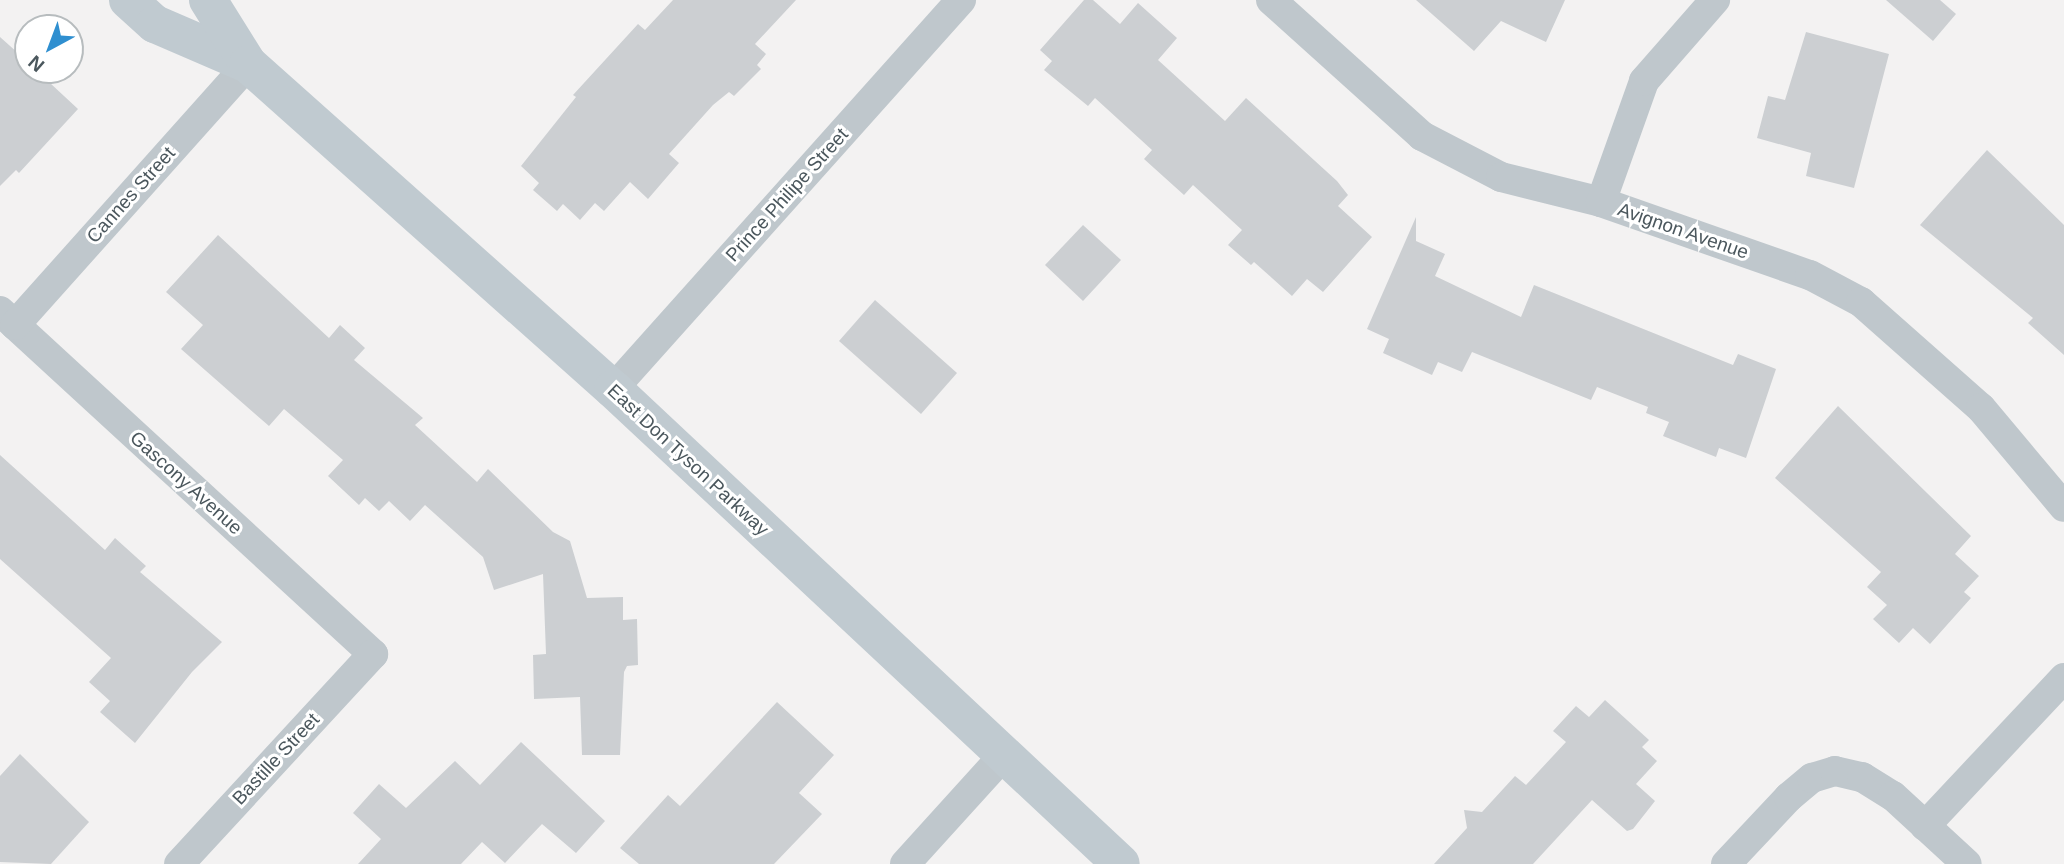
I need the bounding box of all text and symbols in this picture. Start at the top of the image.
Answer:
north arrow [14,14,84,84]
text: N [24,51,48,76]
street label: Prince Philipe Street [721,123,853,267]
street label: Cannes Street [82,142,180,248]
street label: Avignon Avenue [1614,198,1752,264]
street label: East Don Tyson Parkway [603,379,773,541]
street label: Gascony Avenue [125,426,247,540]
street label: Bastille Street [228,708,324,810]

